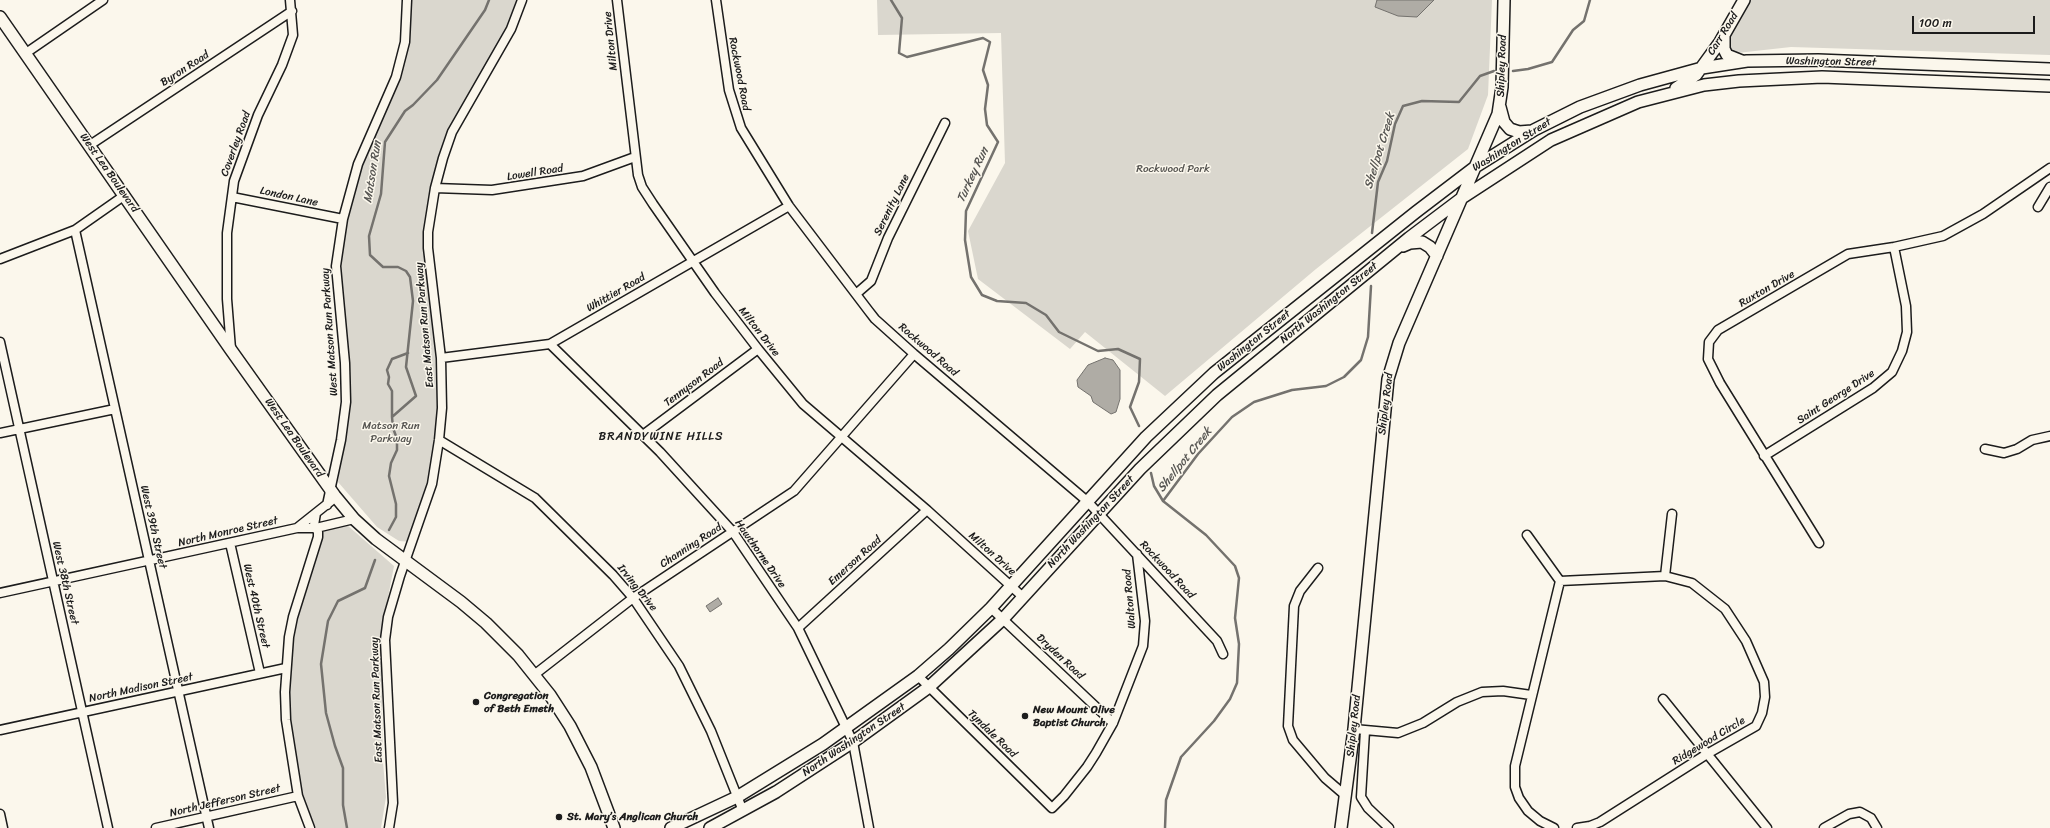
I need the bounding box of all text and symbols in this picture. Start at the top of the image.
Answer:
scale bar [1914,8,2037,34]
street label: Carr Road [1705,10,1741,58]
street label: Milton Drive [601,11,621,71]
text: 100 m [1919,12,1952,34]
street label: Shipley Road [1494,35,1510,97]
street label: Rockwood Road [725,36,753,112]
street label: Byron Road [158,48,212,90]
street label: Washington Street [1786,55,1876,69]
street label: Coverley Road [218,110,254,178]
water label: Shellpot Creek [1362,111,1398,191]
street label: Washington Street [1470,115,1554,175]
street label: West Lea Boulevard [77,131,141,215]
water label: Matson Run [361,140,385,204]
water label: Turkey Run [954,145,992,205]
street label: Lowell Road [506,162,564,184]
park label: Rockwood Park [1136,162,1210,176]
street label: Serenity Lane [871,172,913,238]
street label: London Lane [259,184,319,210]
street label: North Washington Street [1278,260,1380,346]
street label: East Matson Run Parkway [413,262,437,388]
street label: West Matson Run Parkway [319,268,341,396]
street label: Ruxton Drive [1737,268,1797,310]
street label: Whittier Road [584,271,648,315]
street label: Milton Drive [736,305,782,359]
street label: Washington Street [1215,307,1293,375]
street label: Rockwood Road [896,321,960,379]
street label: Tennyson Road [662,356,726,410]
street label: Saint George Drive [1795,367,1877,427]
street label: Shipley Road [1376,372,1396,436]
street label: West Lea Boulevard [262,396,326,480]
park label: Matson Run Parkway [362,419,420,445]
water label: Shellpot Creek [1155,425,1215,495]
district label: BRANDYWINE HILLS [599,430,723,444]
street label: North Washington Street [1045,473,1137,571]
street label: West 39th Street [137,484,169,570]
street label: North Monroe Street [177,514,279,550]
street label: Hawthorne Drive [731,517,789,591]
street label: Channing Road [658,521,724,571]
street label: Milton Drive [966,529,1018,579]
street label: Emerson Road [826,534,884,588]
street label: Rockwood Road [1137,538,1197,602]
street label: West 38th Street [49,540,81,626]
street label: Irving Drive [614,562,660,614]
street label: West 40th Street [240,563,272,649]
street label: Walton Road [1121,569,1139,629]
street label: Dryden Road [1033,632,1087,682]
street label: East Matson Run Parkway [368,637,386,763]
street label: North Madison Street [88,671,194,705]
place label: Congregation of Beth Emeth [484,689,554,715]
street label: Shipley Road [1344,694,1364,758]
marker: Congregation of Beth Emeth [471,697,481,707]
street label: North Washington Street [800,701,908,779]
place label: New Mount Olive Baptist Church [1033,703,1115,729]
street label: Tyndale Road [965,707,1019,761]
marker: New Mount Olive Baptist Church [1020,711,1030,721]
street label: Ridgewood Circle [1670,714,1748,768]
street label: North Jefferson Street [168,782,282,820]
place label: St. Mary’s Anglican Church [567,810,698,824]
marker: St. Mary’s Anglican Church [554,812,564,822]

